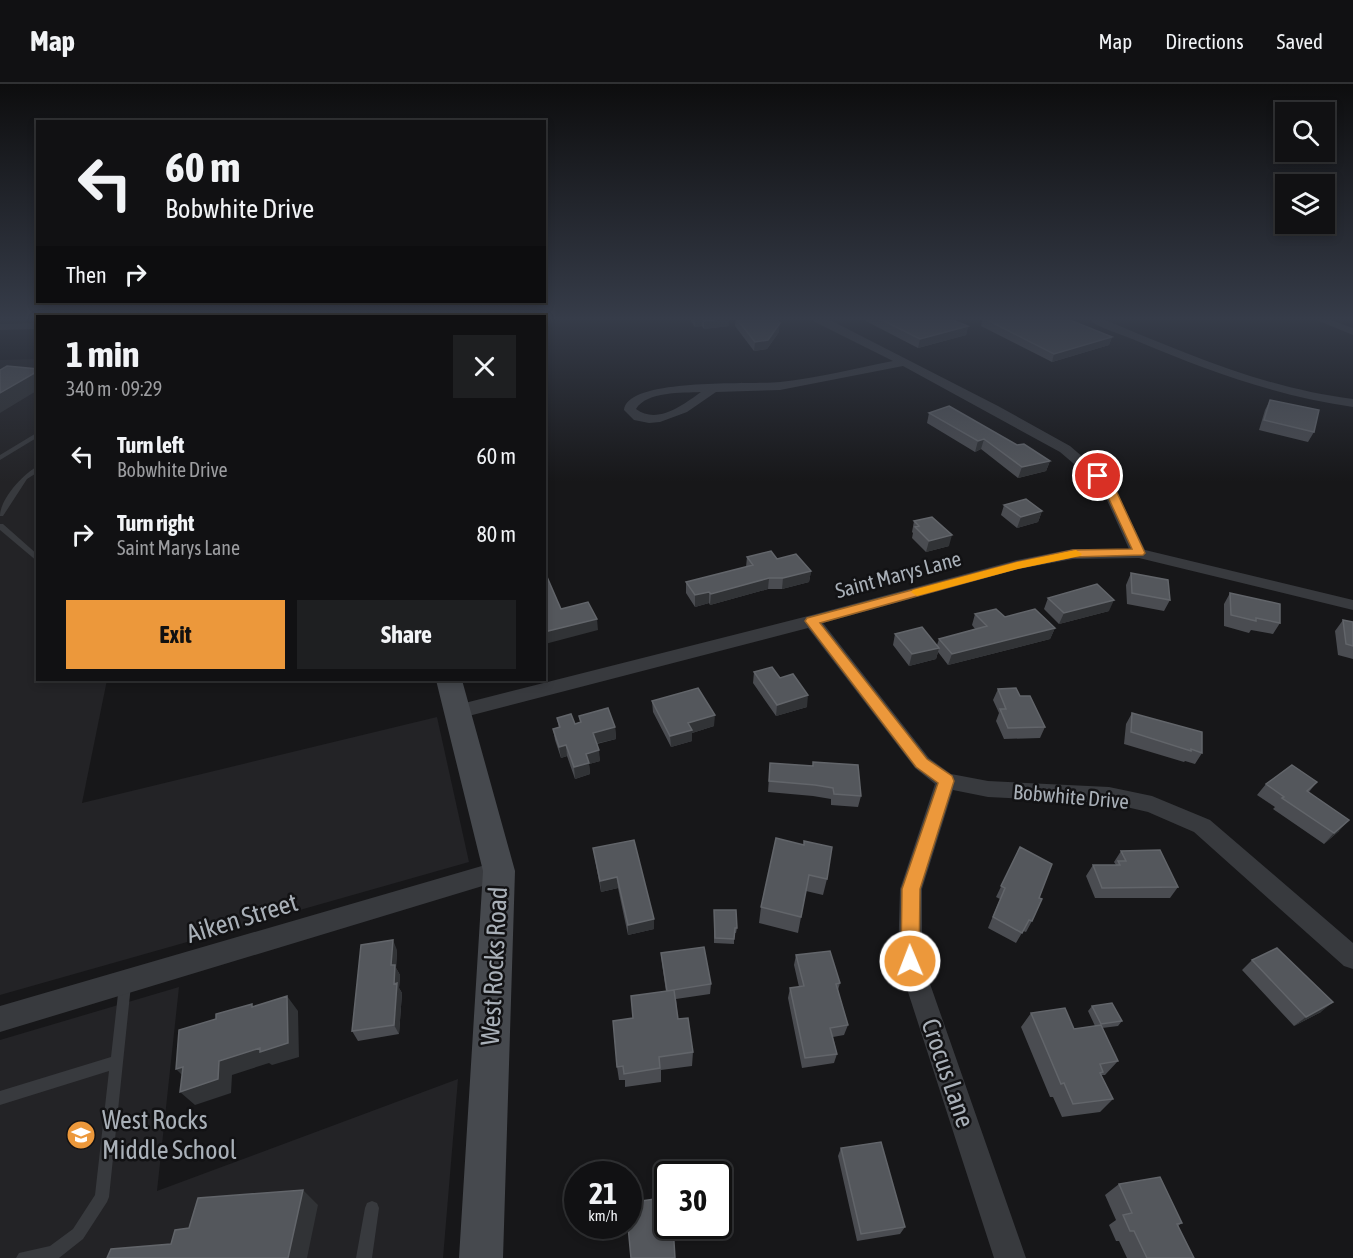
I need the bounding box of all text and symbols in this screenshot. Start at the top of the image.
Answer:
text: Map [30,25,75,57]
text: Map [1098,29,1132,53]
text: Directions [1165,29,1244,53]
text: Saved [1277,29,1323,53]
map controls [1275,102,1335,234]
button: search [1275,102,1335,162]
text: 60 m [165,143,240,191]
icon: left [66,144,144,222]
button: layers [1275,174,1335,234]
text: Bobwhite Drive [165,193,314,224]
icon: right [119,258,152,291]
text: Then [66,262,107,288]
text: 1 min [66,333,140,375]
button: close [453,335,516,398]
text: 340 m · 09:29 [66,377,162,400]
text: Turn left [117,432,184,458]
icon: left [66,440,99,473]
text: 60 m [476,443,516,469]
pin [1072,450,1123,501]
text: Bobwhite Drive [117,458,228,481]
icon: arrive [1081,459,1114,492]
text: Turn right [117,510,194,536]
icon: right [66,518,99,551]
text: 80 m [476,521,516,547]
text: Saint Marys Lane [117,536,240,559]
street label: Saint Marys Lane [833,546,963,602]
button: Exit [66,600,285,669]
button: Share [297,600,516,669]
street label: Bobwhite Drive [1012,779,1130,813]
street label: West Rocks Road [475,886,513,1046]
street label: Aiken Street [183,887,301,949]
position arrow [878,929,942,993]
street label: Crocus Lane [915,1015,981,1131]
place label: West Rocks Middle School [102,1105,237,1165]
school or university icon: West Rocks Middle School [65,1119,97,1151]
speed limit sign: 30 [654,1161,732,1239]
text: 21 [589,1176,617,1210]
text: km/h [588,1207,618,1224]

